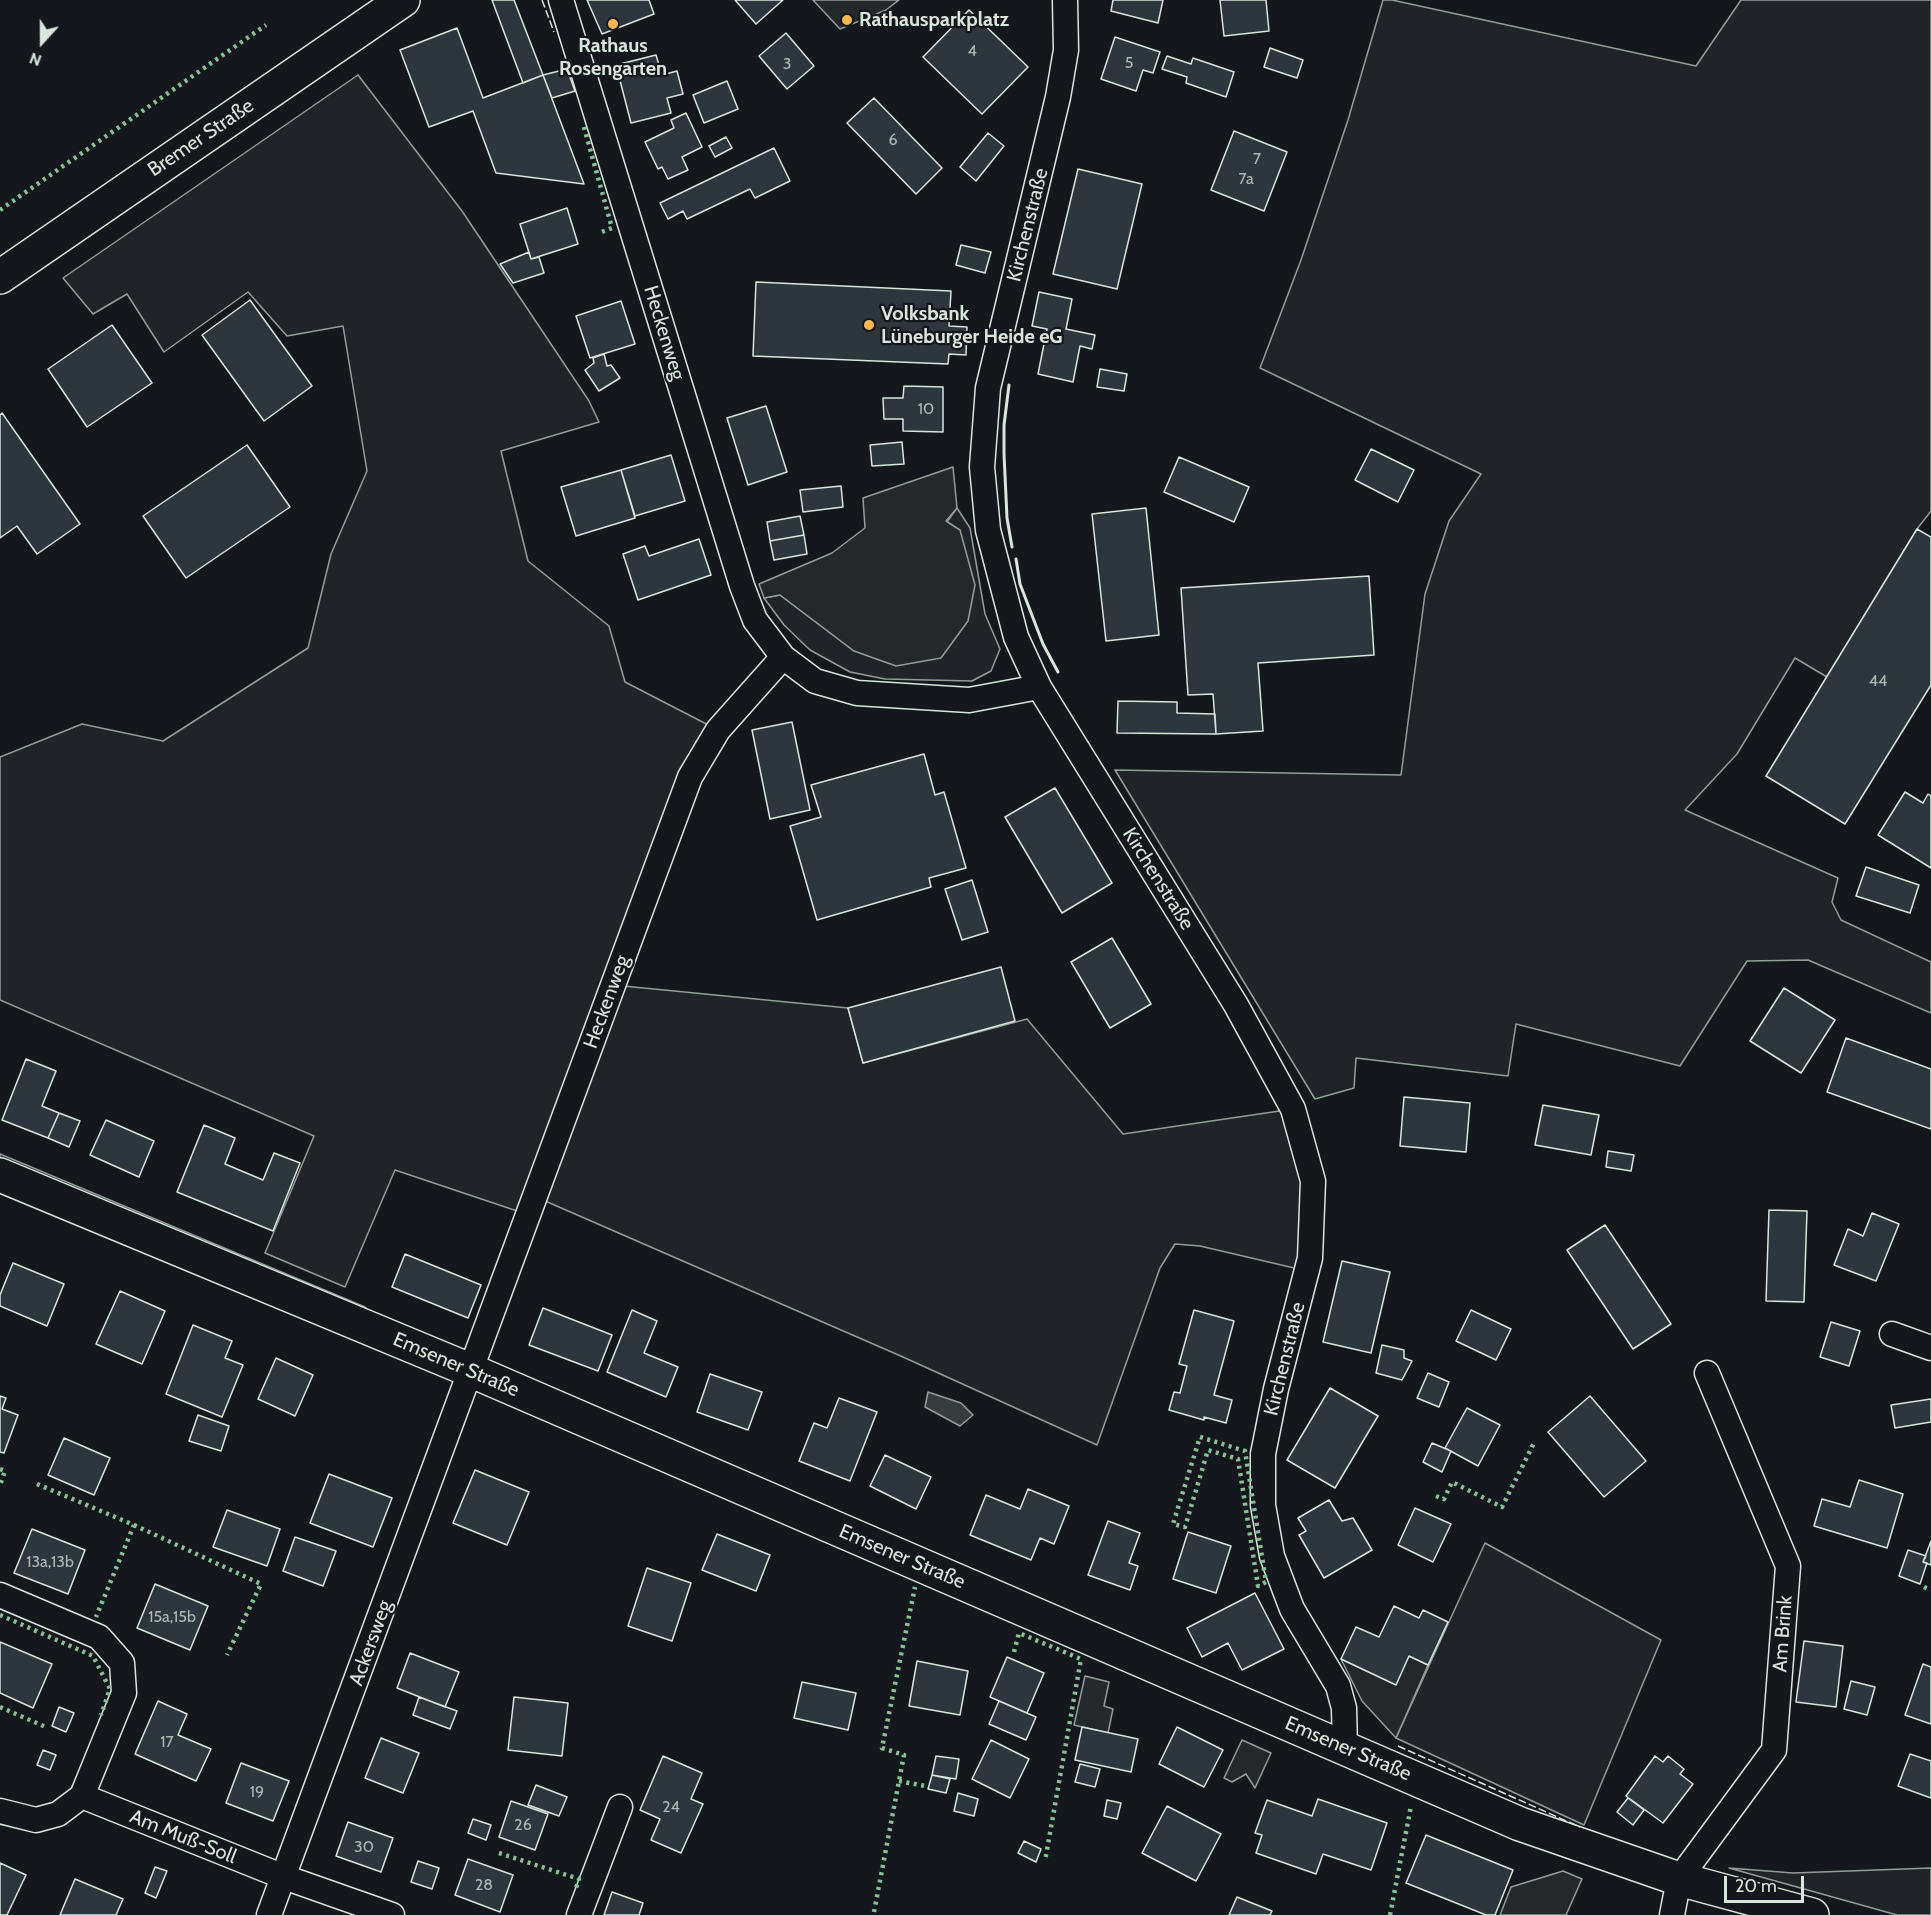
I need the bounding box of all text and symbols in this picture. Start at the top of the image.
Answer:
place label: Rathausparkplatz [859,8,1009,32]
north arrow [12,12,72,72]
marker: Rathausparkplatz [840,13,854,27]
marker: Rathaus Rosengarten [606,17,620,31]
place label: Rathaus Rosengarten [559,34,667,81]
house number: 4 [967,41,977,61]
text: N [27,48,44,70]
house number: 5 [1125,53,1133,73]
house number: 3 [783,54,791,74]
street label: Bremer Straße [144,94,258,182]
house number: 6 [888,130,898,150]
house number: 7 [1253,149,1261,169]
street label: Kirchenstraße [1002,166,1054,284]
house number: 7a [1238,169,1254,189]
street label: Heckenweg [638,283,690,383]
place label: Volksbank Lüneburger Heide eG [881,302,1063,349]
marker: Volksbank Lüneburger Heide eG [862,318,876,332]
house number: 10 [918,399,934,419]
house number: 44 [1869,671,1887,691]
street label: Kirchenstraße [1117,823,1199,935]
street label: Heckenweg [579,952,635,1052]
street label: Kirchenstraße [1259,1300,1311,1418]
street label: Emsener Straße [389,1328,523,1402]
street label: Emsener Straße [835,1520,969,1594]
house number: 13a,13b [26,1552,74,1572]
street label: Am Brink [1768,1595,1798,1673]
street label: Ackersweg [344,1597,398,1689]
house number: 15a,15b [148,1607,196,1627]
street label: Emsener Straße [1281,1712,1415,1786]
house number: 17 [160,1732,174,1752]
house number: 19 [250,1782,264,1802]
house number: 24 [662,1797,680,1817]
street label: Am Muß-Soll [126,1805,240,1869]
house number: 26 [514,1815,532,1835]
house number: 30 [354,1837,374,1857]
scale bar [1727,1864,1806,1902]
house number: 28 [475,1875,493,1895]
text: 20 m [1735,1875,1777,1897]

